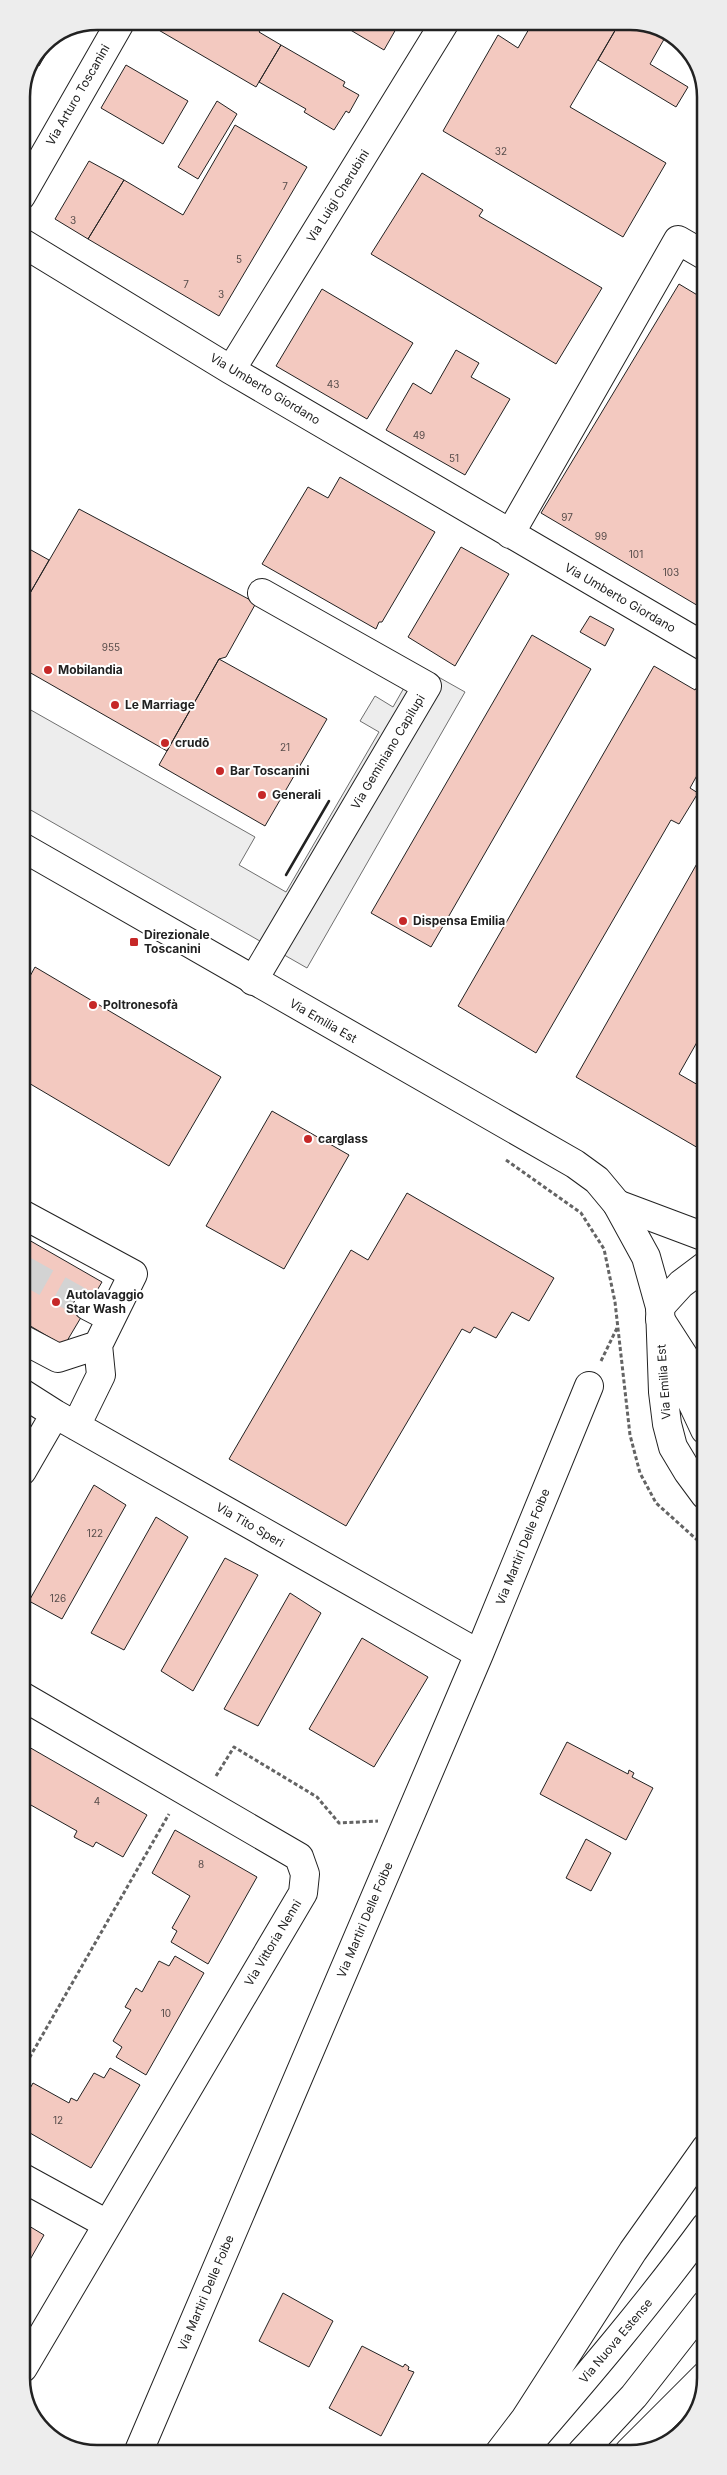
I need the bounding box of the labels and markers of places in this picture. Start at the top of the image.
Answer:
place label: Mobilandia [58,662,123,677]
marker: Mobilandia [42,664,54,676]
place label: Le Marriage [125,697,195,712]
marker: Le Marriage [109,699,121,711]
place label: crudō [175,735,209,750]
marker: crudō [159,737,171,749]
place label: Bar Toscanini [230,763,309,778]
marker: Bar Toscanini [214,765,226,777]
place label: Generali [272,787,321,802]
marker: Generali [256,789,268,801]
place label: Dispensa Emilia [413,913,505,928]
marker: Dispensa Emilia [397,915,409,927]
place label: Direzionale Toscanini [144,927,210,956]
marker: Direzionale Toscanini [128,936,140,948]
place label: Poltronesofà [103,997,178,1012]
marker: Poltronesofà [87,999,99,1011]
place label: carglass [318,1131,368,1146]
marker: carglass [302,1133,314,1145]
place label: Autolavaggio Star Wash [66,1287,144,1316]
marker: Autolavaggio Star Wash [50,1296,62,1308]

